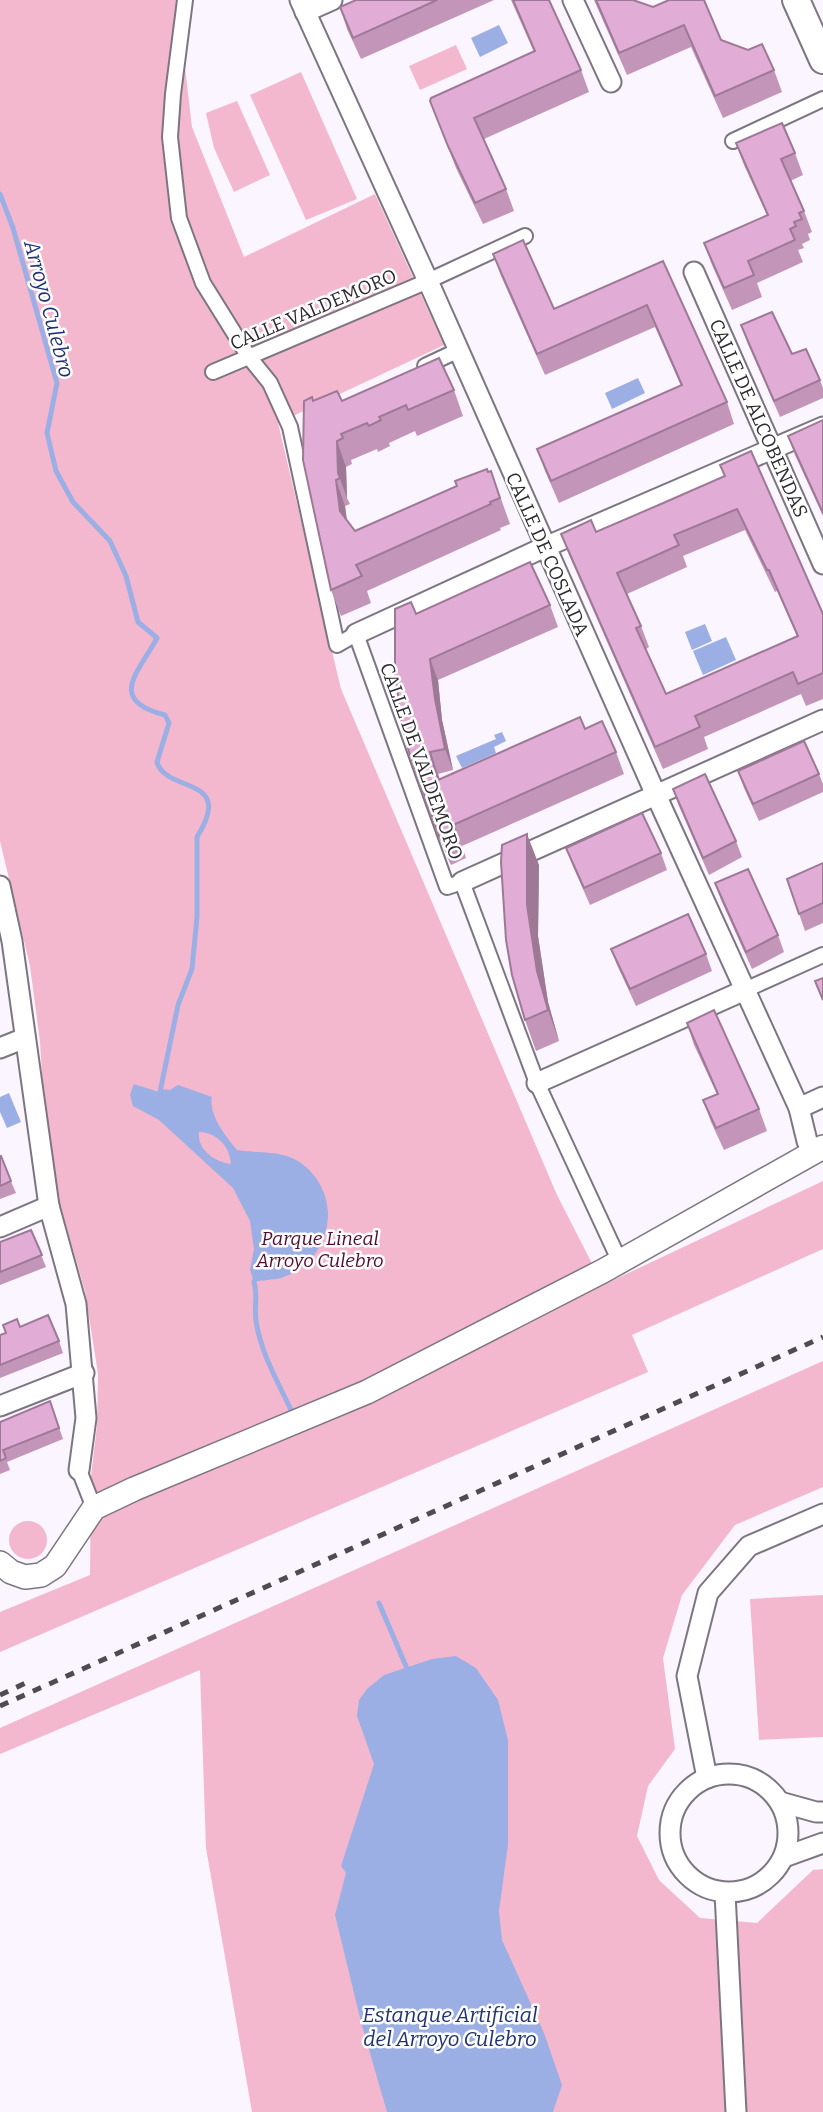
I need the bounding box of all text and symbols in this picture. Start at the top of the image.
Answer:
water label: Arroyo Culebro [18,237,80,380]
street label: CALLE VALDEMORO [226,264,400,355]
street label: CALLE DE ALCOBENDAS [704,315,813,521]
street label: CALLE DE COSLADA [501,469,594,640]
street label: CALLE DE VALDEMORO [375,659,468,863]
park label: Parque Lineal Arroyo Culebro [255,1227,384,1272]
water label: Estanque Artificial del Arroyo Culebro [362,2002,538,2052]

